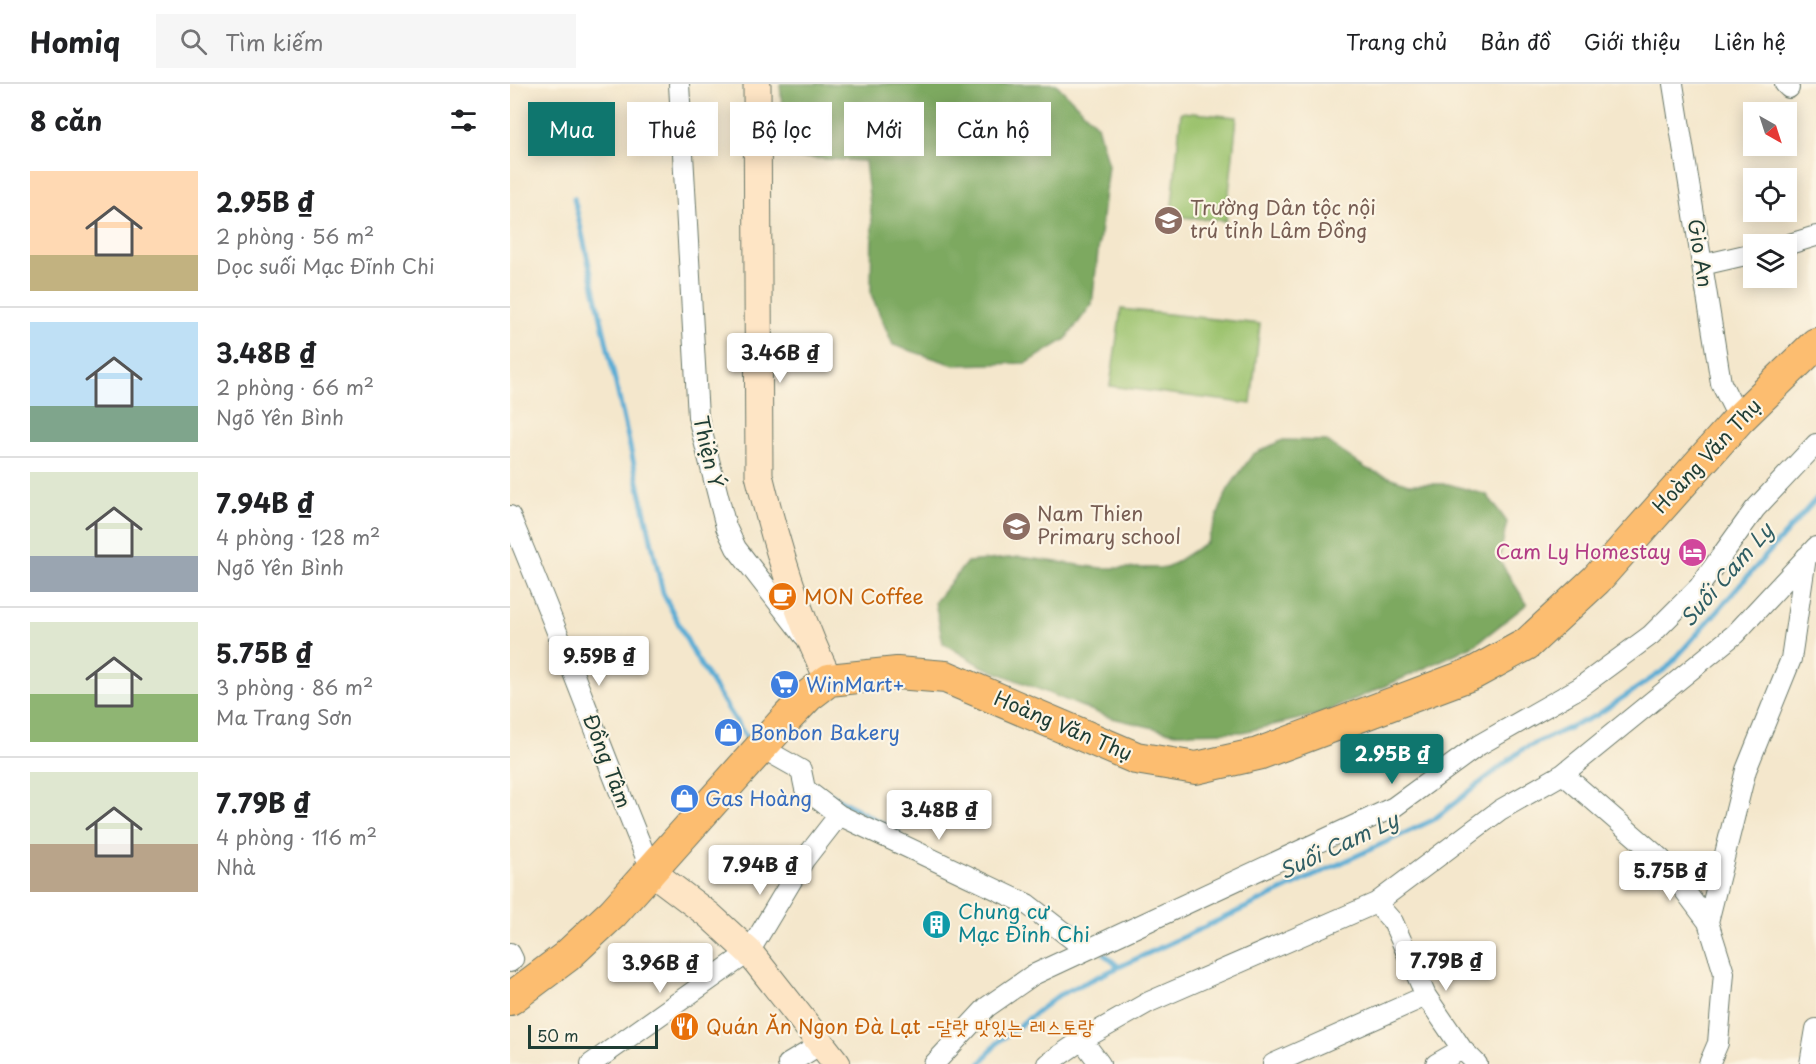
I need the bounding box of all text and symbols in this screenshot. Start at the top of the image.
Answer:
search box [156,14,576,68]
text: Homiq [30,20,120,63]
icon: search [177,25,210,58]
text: Tìm kiếm [225,25,324,58]
text: Trang chủ [1346,25,1447,57]
text: Bản đồ [1480,25,1551,57]
text: Giới thiệu [1584,25,1681,57]
text: Liên hệ [1714,25,1786,57]
text: 8 căn [30,101,102,140]
chip: Mua [528,102,615,156]
chip: Thuê [627,102,718,156]
chip: Bộ lọc [730,102,832,156]
chip: Mới [844,102,924,156]
chip: Căn hộ [936,102,1051,156]
north arrow [1743,102,1797,156]
map controls [1743,102,1797,288]
icon: filters [447,104,480,137]
button: locate [1743,168,1797,222]
text: 2.95B ₫ [216,182,314,221]
place label: Trường Dân tộc nội trú tỉnh Lâm Đồng [1190,192,1376,245]
icon: home [78,195,150,267]
school or university icon: Trường Dân tộc nội trú tỉnh Lâm Đồng [1153,204,1185,236]
street label: Gio An [1681,217,1721,289]
text: 2 phòng · 56 m² [216,221,374,251]
button: layers [1743,234,1797,288]
text: Dọc suối Mạc Đĩnh Chi [216,251,435,281]
text: 3.48B ₫ [216,333,316,372]
pin: 3.46B ₫ [725,333,835,384]
text: 3.46B ₫ [741,337,819,367]
icon: home [78,346,150,418]
text: 2 phòng · 66 m² [216,372,374,402]
street label: Hoàng Văn Thụ [1645,391,1768,519]
text: Ngõ Yên Bình [216,402,344,432]
street label: Thiện Ý [686,413,732,491]
text: 7.94B ₫ [216,483,314,522]
icon: home [78,496,150,568]
place label: Nam Thien Primary school [1037,498,1181,551]
school or university icon: Nam Thien Primary school [1000,510,1032,542]
water label: Suối Cam Ly [1671,513,1781,633]
text: 4 phòng · 128 m² [216,522,380,552]
place label: Cam Ly Homestay [1495,536,1671,566]
hotel icon: Cam Ly Homestay [1676,536,1708,568]
text: Ngõ Yên Bình [216,552,344,582]
cafe icon: MON Coffee [767,581,799,613]
place label: MON Coffee [804,581,924,611]
text: 5.75B ₫ [216,633,312,672]
pin: 9.59B ₫ [544,636,654,687]
text: 9.59B ₫ [563,640,635,670]
icon: home [78,646,150,718]
supermarket icon: WinMart+ [769,669,801,701]
place label: WinMart+ [806,669,905,699]
text: 3 phòng · 86 m² [216,672,373,702]
street label: Hoàng Văn Thụ [990,682,1137,768]
text: Ma Trang Sơn [216,702,352,732]
street label: Đồng Tâm [576,709,640,812]
shop icon: Bonbon Bakery [713,717,745,749]
place label: Bonbon Bakery [750,717,900,747]
pin: 2.95B ₫ [1337,734,1447,785]
text: 2.95B ₫ [1354,738,1430,768]
text: 7.79B ₫ [216,783,310,822]
shop icon: Gas Hoàng [668,783,700,815]
place label: Gas Hoàng [705,783,812,813]
pin: 3.48B ₫ [884,790,994,841]
text: 3.48B ₫ [901,794,977,824]
icon: home [78,796,150,868]
water label: Suối Cam Ly [1273,802,1405,886]
text: 4 phòng · 116 m² [216,822,377,852]
pin: 7.94B ₫ [705,845,815,896]
text: 7.94B ₫ [723,849,798,879]
pin: 5.75B ₫ [1615,851,1725,902]
text: Nhà [216,852,256,882]
text: 5.75B ₫ [1633,855,1707,885]
place label: Chung cư Mạc Đỉnh Chi [958,896,1090,949]
building icon: Chung cư Mạc Đỉnh Chi [921,908,953,940]
pin: 7.79B ₫ [1391,941,1501,992]
pin: 3.96B ₫ [605,943,715,994]
text: 7.79B ₫ [1410,945,1482,975]
text: 3.96B ₫ [622,947,698,977]
restaurant icon: Quán Ăn Ngon Đà Lạt -달랏 맛있는 레스토랑 [669,1011,701,1043]
place label: Quán Ăn Ngon Đà Lạt -달랏 맛있는 레스토랑 [706,1011,1094,1041]
scale bar [528,1022,658,1050]
text: 50 m [537,1023,578,1047]

